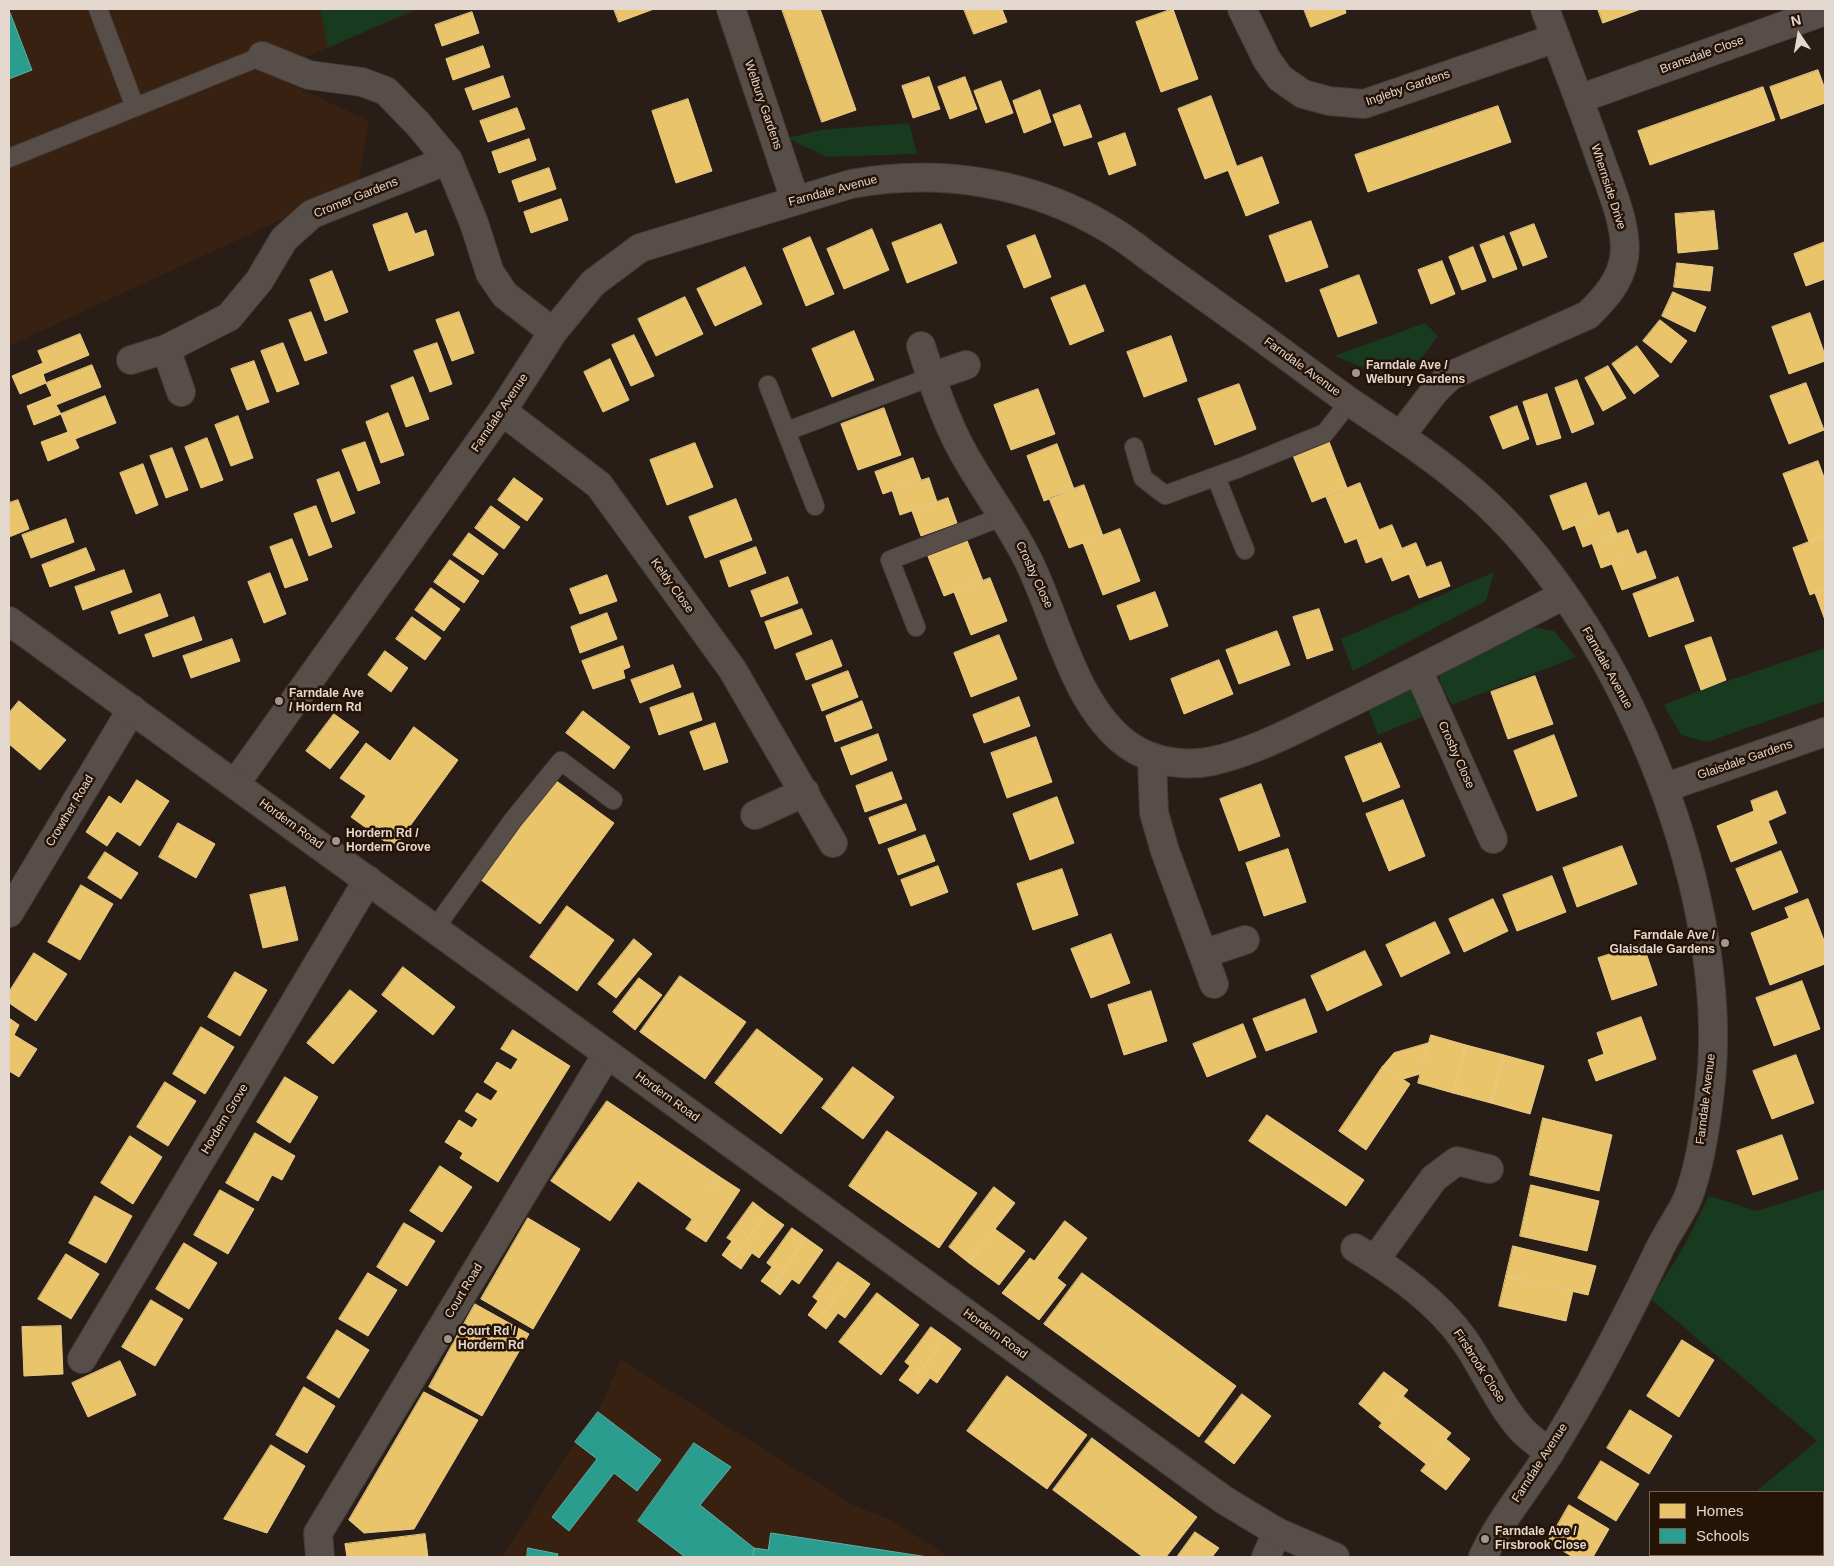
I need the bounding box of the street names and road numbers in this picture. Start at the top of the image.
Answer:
street label: Bransdale Close [1658,33,1746,77]
street label: Welbury Gardens [741,59,785,151]
street label: Ingleby Gardens [1364,67,1452,109]
street label: Whernside Drive [1587,143,1629,231]
street label: Farndale Avenue [787,172,879,210]
street label: Cromer Gardens [312,175,400,221]
street label: Farndale Avenue [1261,334,1343,400]
street label: Farndale Avenue [469,371,531,455]
street label: Crosby Close [1012,539,1056,611]
street label: Keldy Close [647,556,697,616]
street label: Farndale Avenue [1579,625,1635,711]
street label: Crosby Close [1435,719,1477,791]
street label: Glaisdale Gardens [1696,737,1794,783]
street label: Crowther Road [43,773,97,849]
street label: Hordern Road [256,796,326,852]
street label: Farndale Avenue [1693,1053,1719,1145]
street label: Hordern Road [632,1069,702,1125]
street label: Hordern Grove [198,1081,252,1157]
street label: Court Road [442,1261,486,1321]
street label: Hordern Road [960,1306,1030,1362]
street label: Firsbrook Close [1450,1327,1508,1405]
street label: Farndale Avenue [1509,1421,1571,1505]

